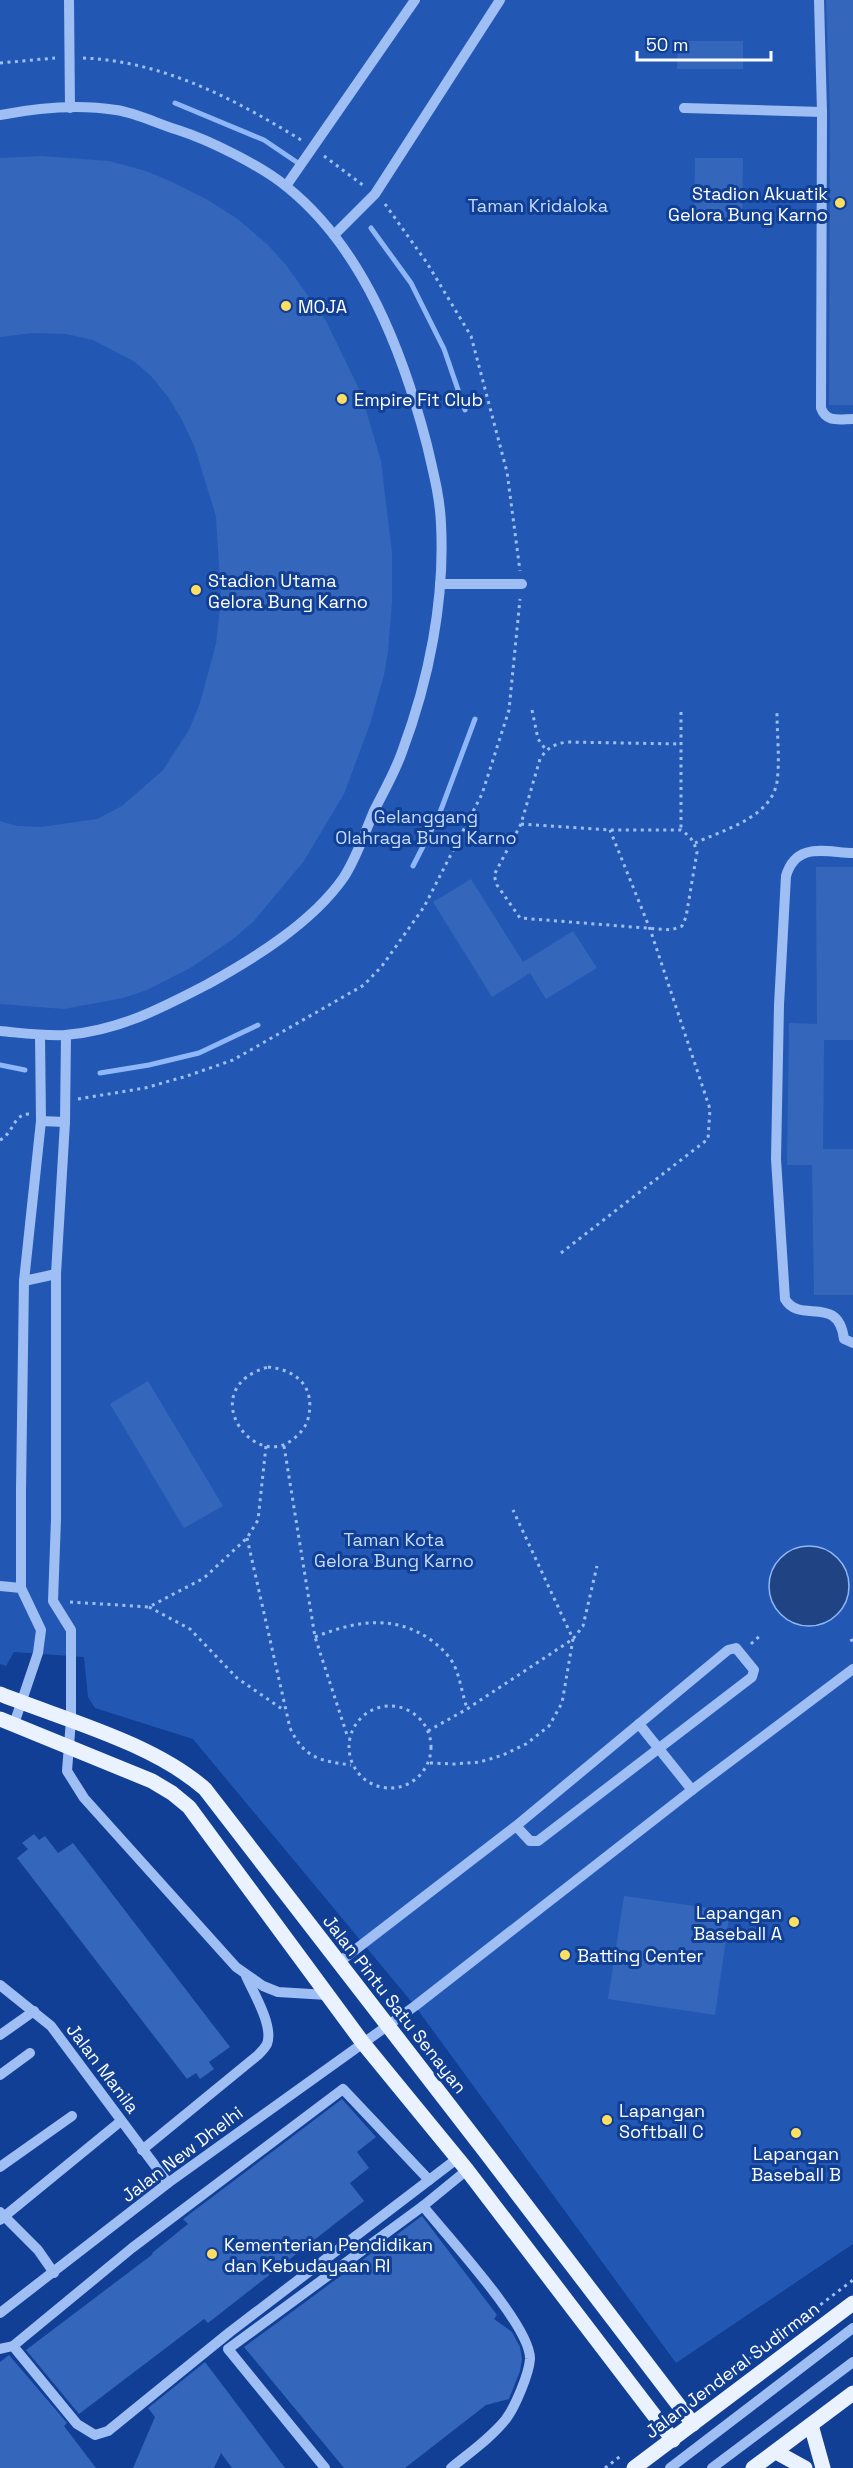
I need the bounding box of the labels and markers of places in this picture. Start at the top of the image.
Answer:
place label: Stadion Akuatik Gelora Bung Karno [668,182,828,226]
marker: Stadion Akuatik Gelora Bung Karno [833,196,847,210]
place label: MOJA [298,295,347,318]
marker: MOJA [279,299,293,313]
place label: Empire Fit Club [354,388,483,411]
marker: Empire Fit Club [335,392,349,406]
place label: Stadion Utama Gelora Bung Karno [208,569,368,613]
marker: Stadion Utama Gelora Bung Karno [189,583,203,597]
place label: Lapangan Baseball A [693,1901,782,1945]
marker: Lapangan Baseball A [787,1915,801,1929]
place label: Batting Center [577,1944,704,1967]
marker: Batting Center [558,1948,572,1962]
place label: Lapangan Softball C [619,2099,705,2143]
marker: Lapangan Softball C [600,2113,614,2127]
marker: Lapangan Baseball B [789,2126,803,2140]
place label: Lapangan Baseball B [751,2142,841,2186]
place label: Kementerian Pendidikan dan Kebudayaan RI [224,2233,433,2277]
marker: Kementerian Pendidikan dan Kebudayaan RI [205,2247,219,2261]

